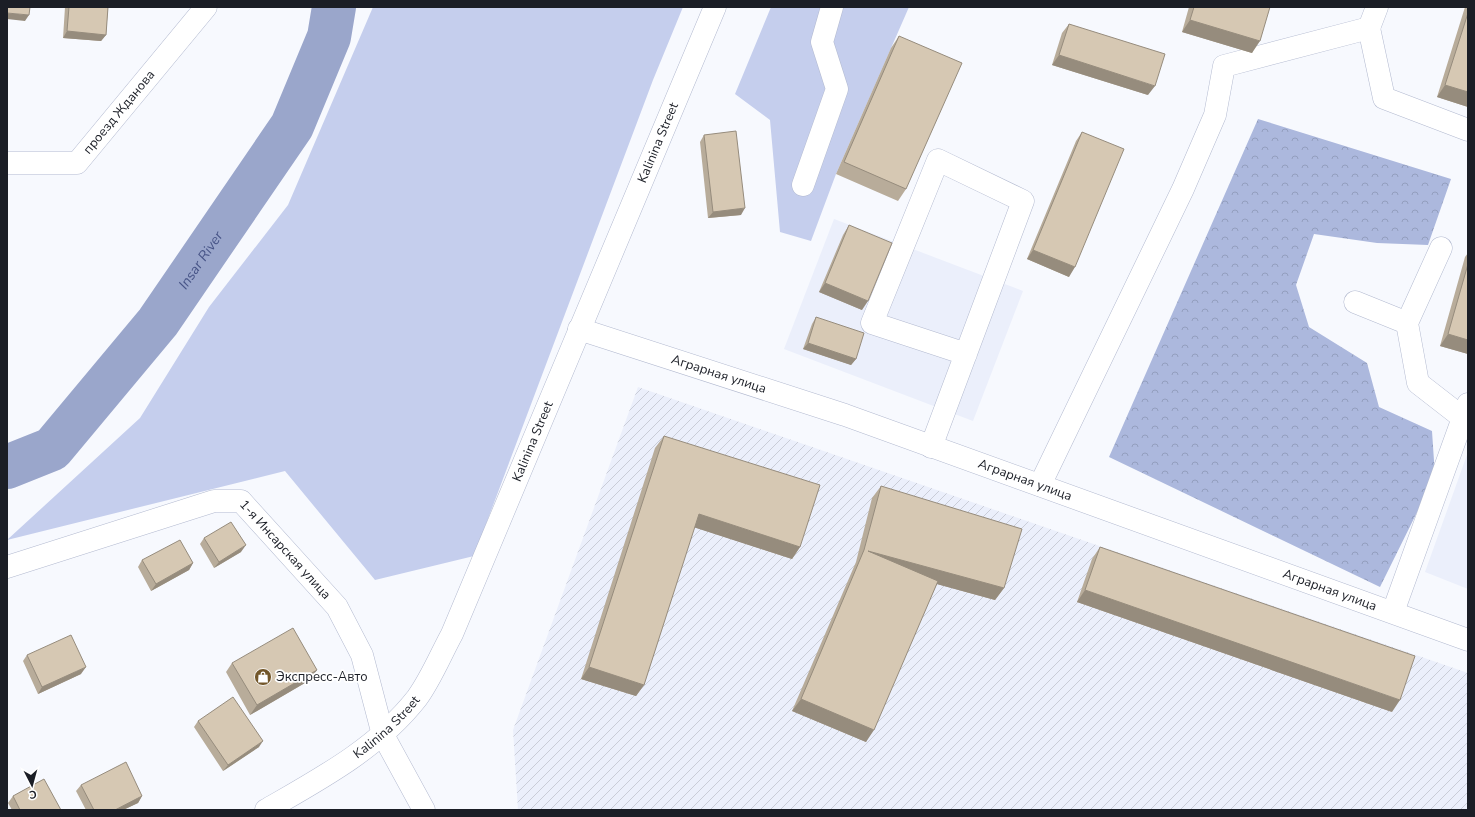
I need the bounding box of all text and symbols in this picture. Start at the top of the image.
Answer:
street label: проезд Жданова [79,66,159,158]
street label: Kalinina Street [633,99,683,186]
water label: Insar River [174,226,228,293]
street label: Аграрная улица [669,350,769,398]
street label: Kalinina Street [508,398,558,484]
street label: Аграрная улица [975,455,1075,505]
street label: 1-я Инсарская улица [235,496,335,603]
street label: Аграрная улица [1280,565,1379,615]
shop icon: Экспресс-Авто [253,667,273,687]
place label: Экспресс-Авто [276,668,368,686]
street label: Kalinina Street [350,692,425,763]
north arrow [12,765,52,805]
text: С [28,787,37,802]

